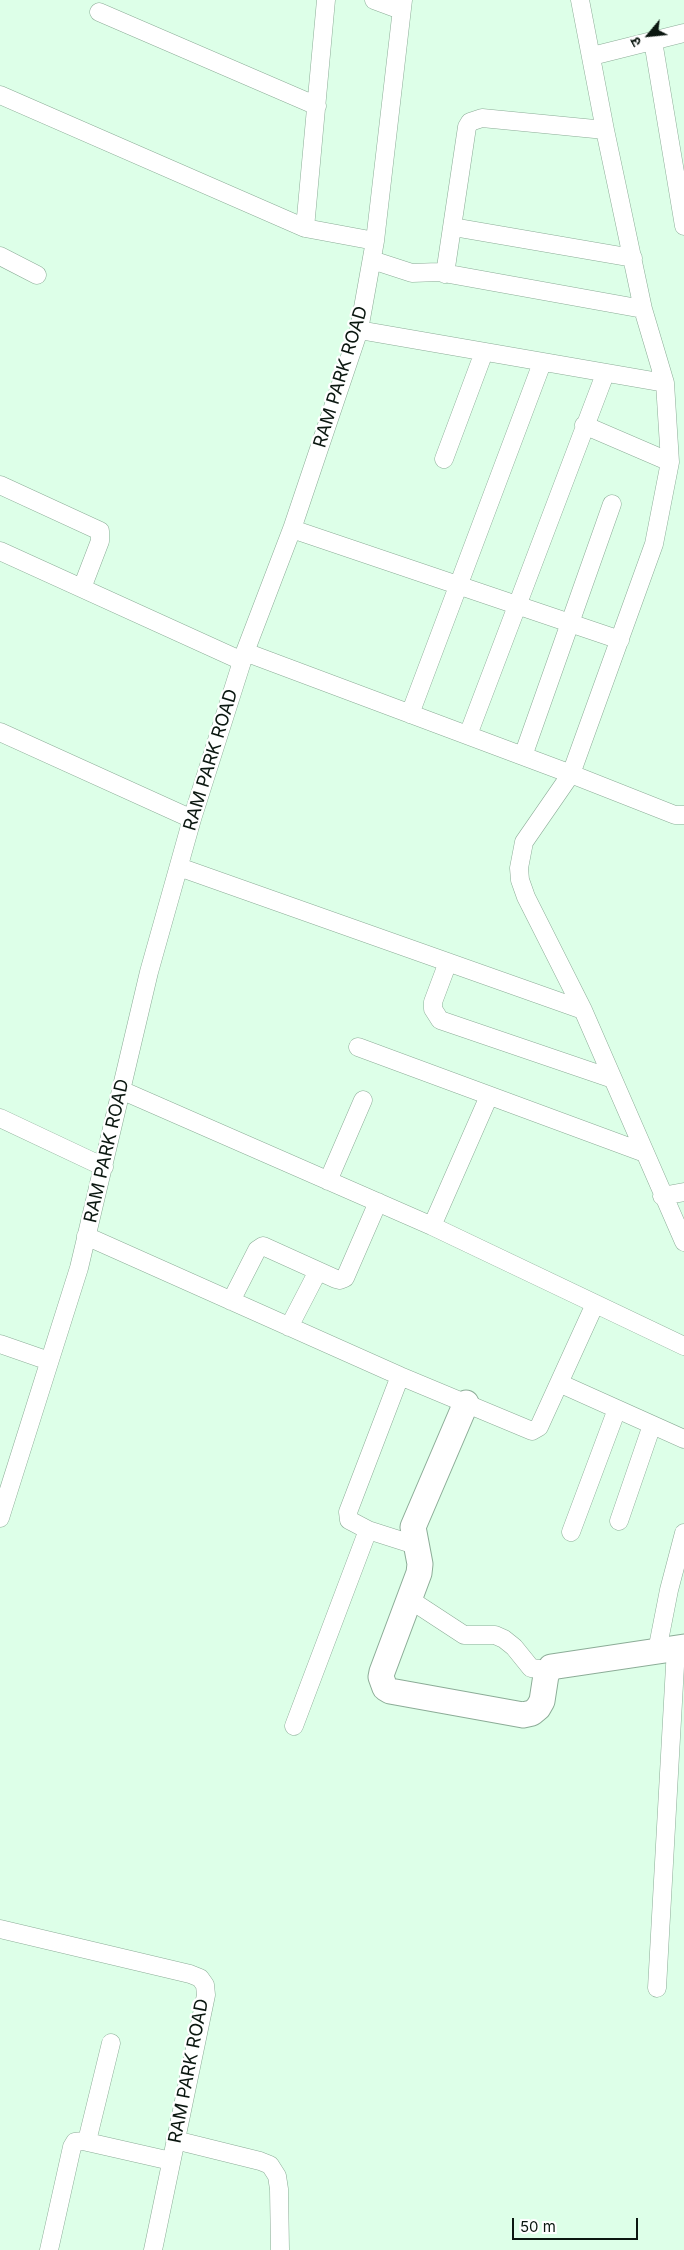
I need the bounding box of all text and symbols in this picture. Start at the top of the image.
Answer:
north arrow [624,10,674,60]
text: उ [626,35,645,50]
street label: RAM PARK ROAD [309,304,373,450]
street label: RAM PARK ROAD [179,687,243,833]
street label: RAM PARK ROAD [80,1077,134,1225]
street label: RAM PARK ROAD [164,1997,214,2145]
scale bar [514,2208,640,2240]
text: 50 m [520,2217,556,2236]

